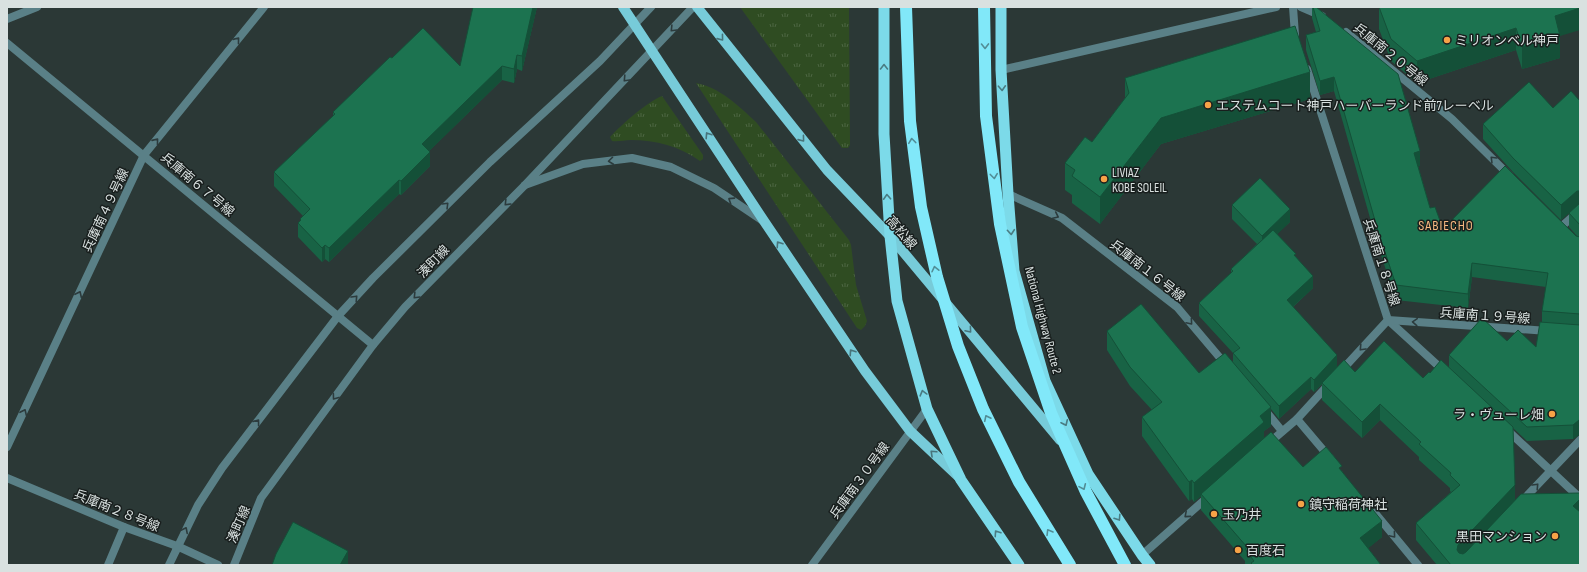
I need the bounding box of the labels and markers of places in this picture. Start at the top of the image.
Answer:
place label: ミリオンベル神戸 [1455,33,1559,49]
marker: ミリオンベル神戸 [1442,35,1452,45]
place label: エステムコート神戸ハーバーランド前7レーベル [1216,98,1494,114]
marker: エステムコート神戸ハーバーランド前7レーベル [1203,100,1213,110]
place label: LIVIAZ KOBE SOLEIL [1112,165,1167,196]
marker: LIVIAZ KOBE SOLEIL [1099,174,1109,184]
place label: ラ・ヴューレ畑 [1453,407,1544,423]
marker: ラ・ヴューレ畑 [1547,409,1557,419]
place label: 鎮守稲荷神社 [1309,497,1387,513]
marker: 鎮守稲荷神社 [1296,499,1306,509]
place label: 玉乃井 [1222,507,1261,523]
marker: 玉乃井 [1209,509,1219,519]
place label: 黒田マンション [1456,529,1547,545]
marker: 黒田マンション [1550,531,1560,541]
place label: 百度石 [1246,543,1285,559]
marker: 百度石 [1233,545,1243,555]

